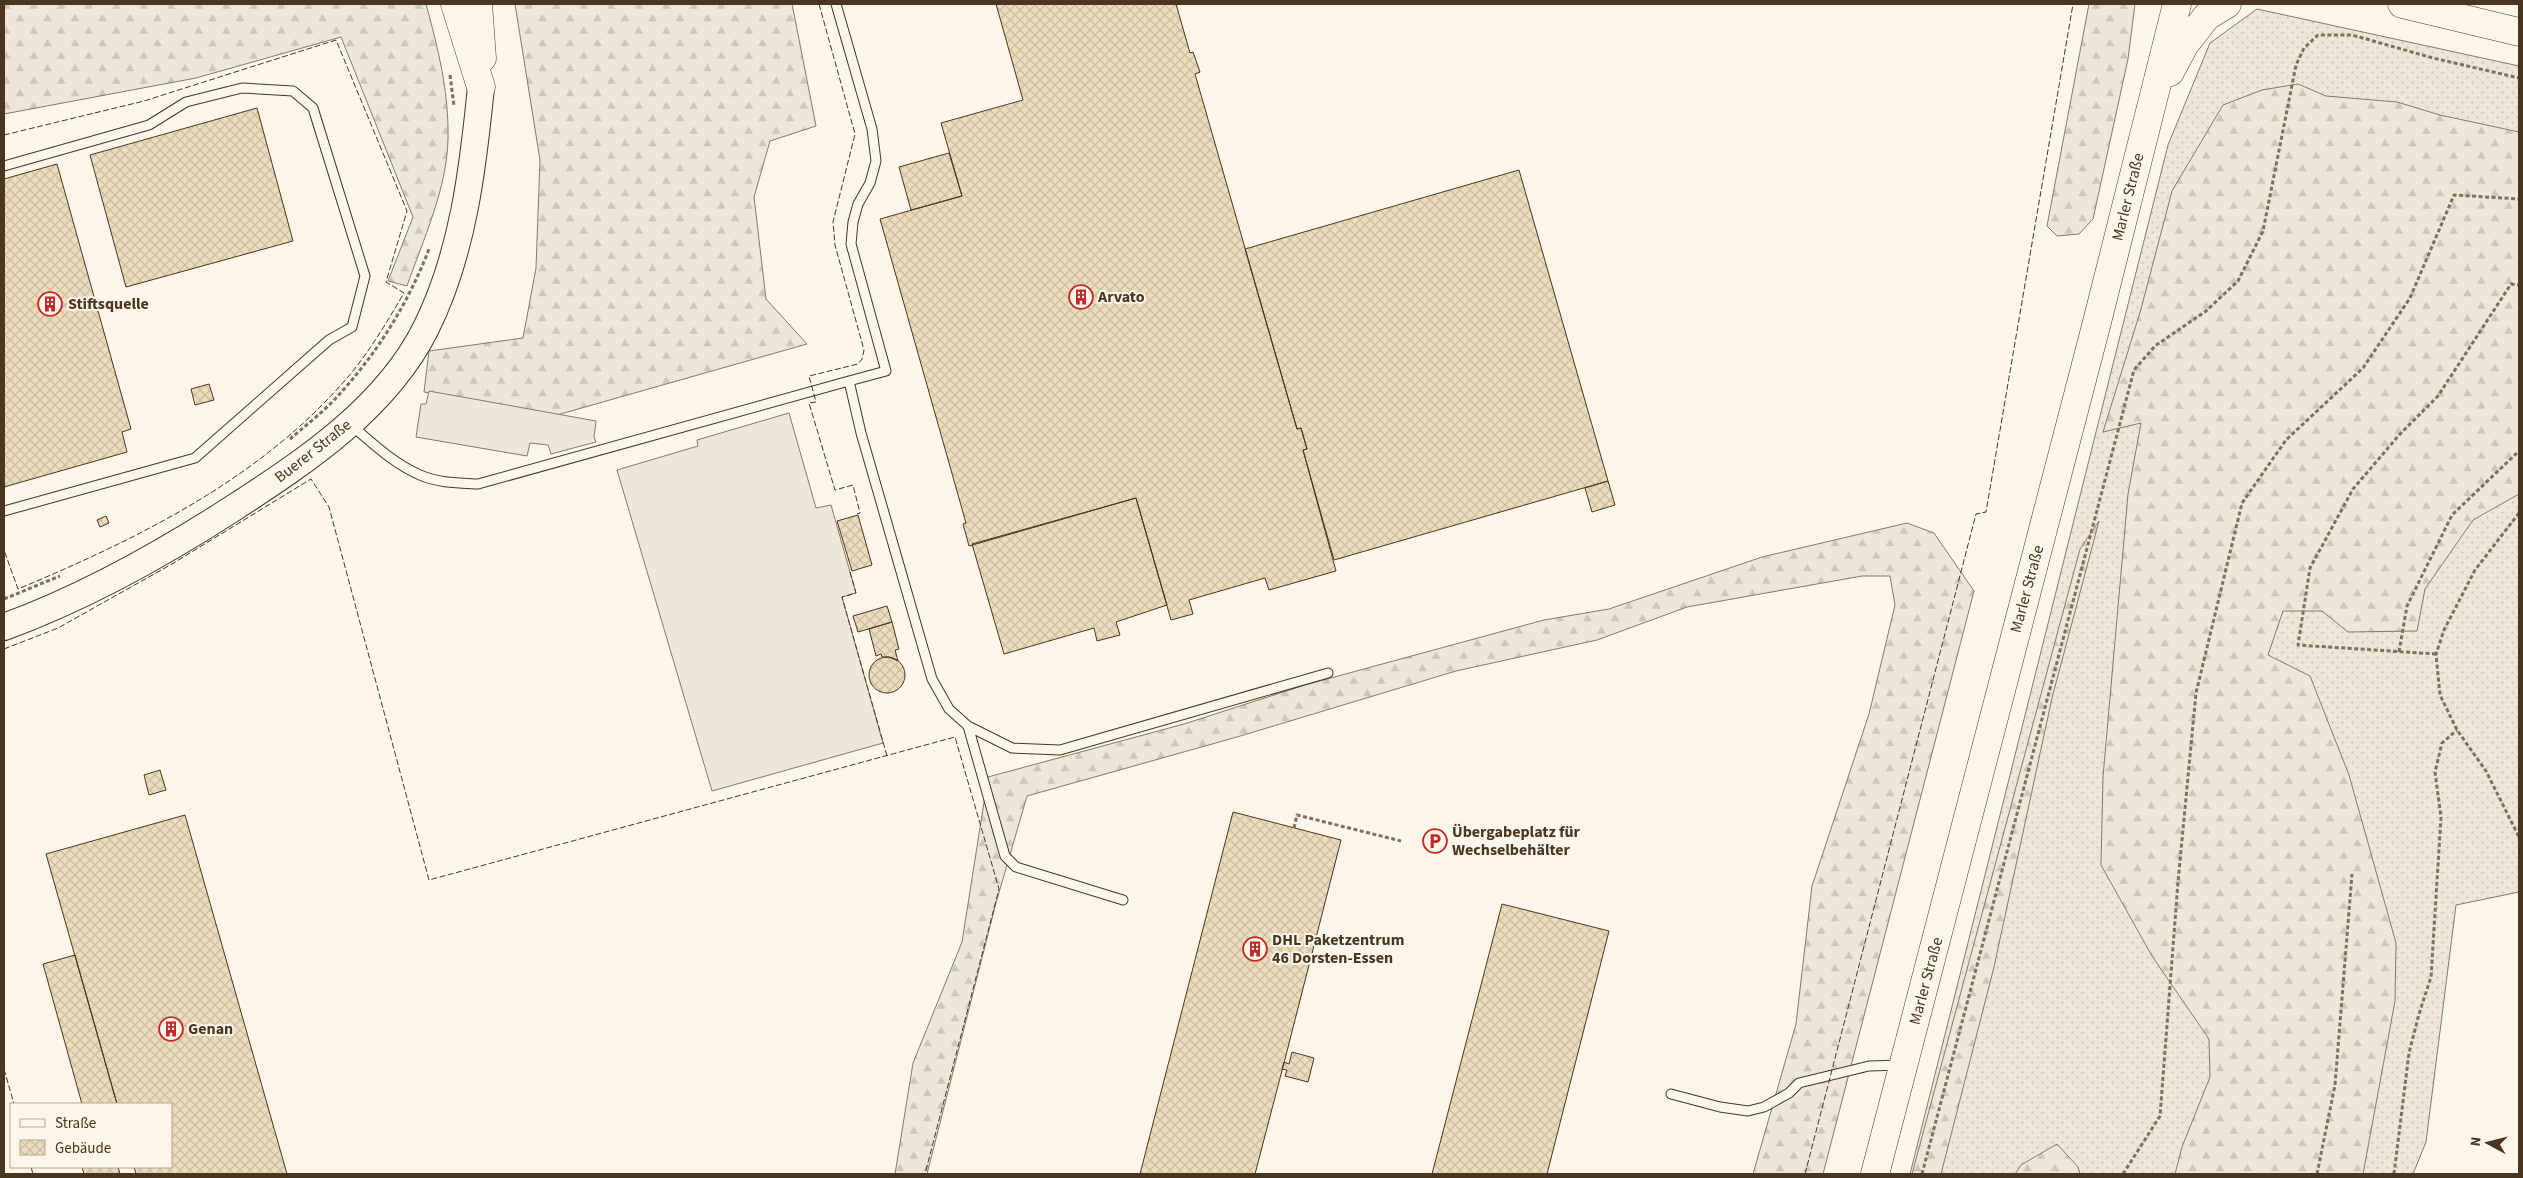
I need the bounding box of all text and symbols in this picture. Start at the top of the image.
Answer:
street label: Marler Straße [2106,151,2150,243]
building icon: Arvato [1068,284,1094,310]
place label: Arvato [1097,286,1145,308]
building icon: Stiftsquelle [37,291,63,317]
place label: Stiftsquelle [68,293,149,315]
street label: Buerer Straße [270,414,356,488]
street label: Marler Straße [2005,543,2049,635]
place label: Übergabeplatz für Wechselbehälter [1452,821,1581,861]
parking icon: Übergabeplatz für Wechselbehälter [1422,828,1448,854]
place label: DHL Paketzentrum 46 Dorsten-Essen [1272,929,1404,969]
street label: Marler Straße [1904,935,1948,1027]
building icon: DHL Paketzentrum 46 Dorsten-Essen [1242,936,1268,962]
building icon: Genan [158,1016,184,1042]
place label: Genan [188,1018,233,1040]
legend [10,1103,172,1168]
text: Straße [55,1113,96,1134]
north arrow [2463,1118,2513,1168]
text: N [2466,1136,2487,1147]
text: Gebäude [55,1138,111,1159]

